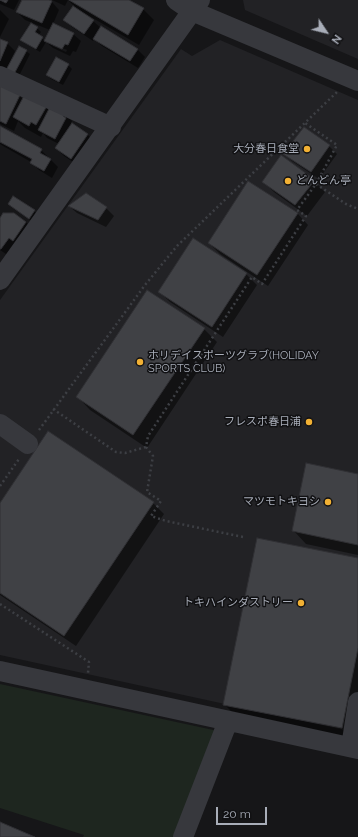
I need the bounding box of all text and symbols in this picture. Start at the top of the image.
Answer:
north arrow [306,12,346,52]
text: N [329,32,344,46]
place label: 大分春日食堂 [233,142,299,156]
marker: 大分春日食堂 [302,144,312,154]
place label: どんどん亭 [296,174,351,188]
marker: どんどん亭 [283,176,293,186]
place label: ホリデイスポーツグラブ(HOLIDAY SPORTS CLUB) [148,349,319,375]
marker: ホリデイスポーツグラブ(HOLIDAY SPORTS CLUB) [135,357,145,367]
place label: フレスポ春日浦 [224,415,301,429]
marker: フレスポ春日浦 [304,417,314,427]
place label: マツモトキヨシ [243,495,320,509]
marker: マツモトキヨシ [323,497,333,507]
place label: トキハインダストリー [183,596,293,610]
marker: トキハインダストリー [296,598,306,608]
scale bar [218,799,269,825]
text: 20 m [223,807,251,821]

